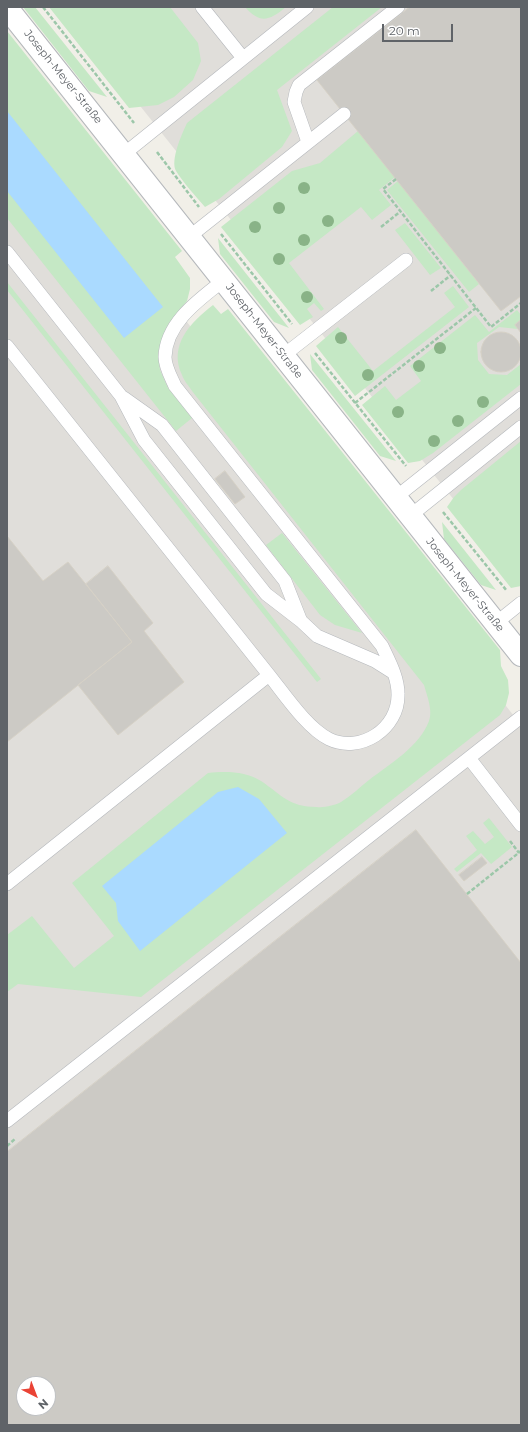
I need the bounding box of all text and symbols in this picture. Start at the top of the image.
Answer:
scale bar [384,16,455,42]
text: 20 m [389,23,420,38]
street label: Joseph-Meyer-Straße [21,27,105,127]
street label: Joseph-Meyer-Straße [223,281,305,381]
street label: Joseph-Meyer-Straße [423,535,507,635]
north arrow [16,1376,56,1416]
text: N [35,1396,51,1412]

